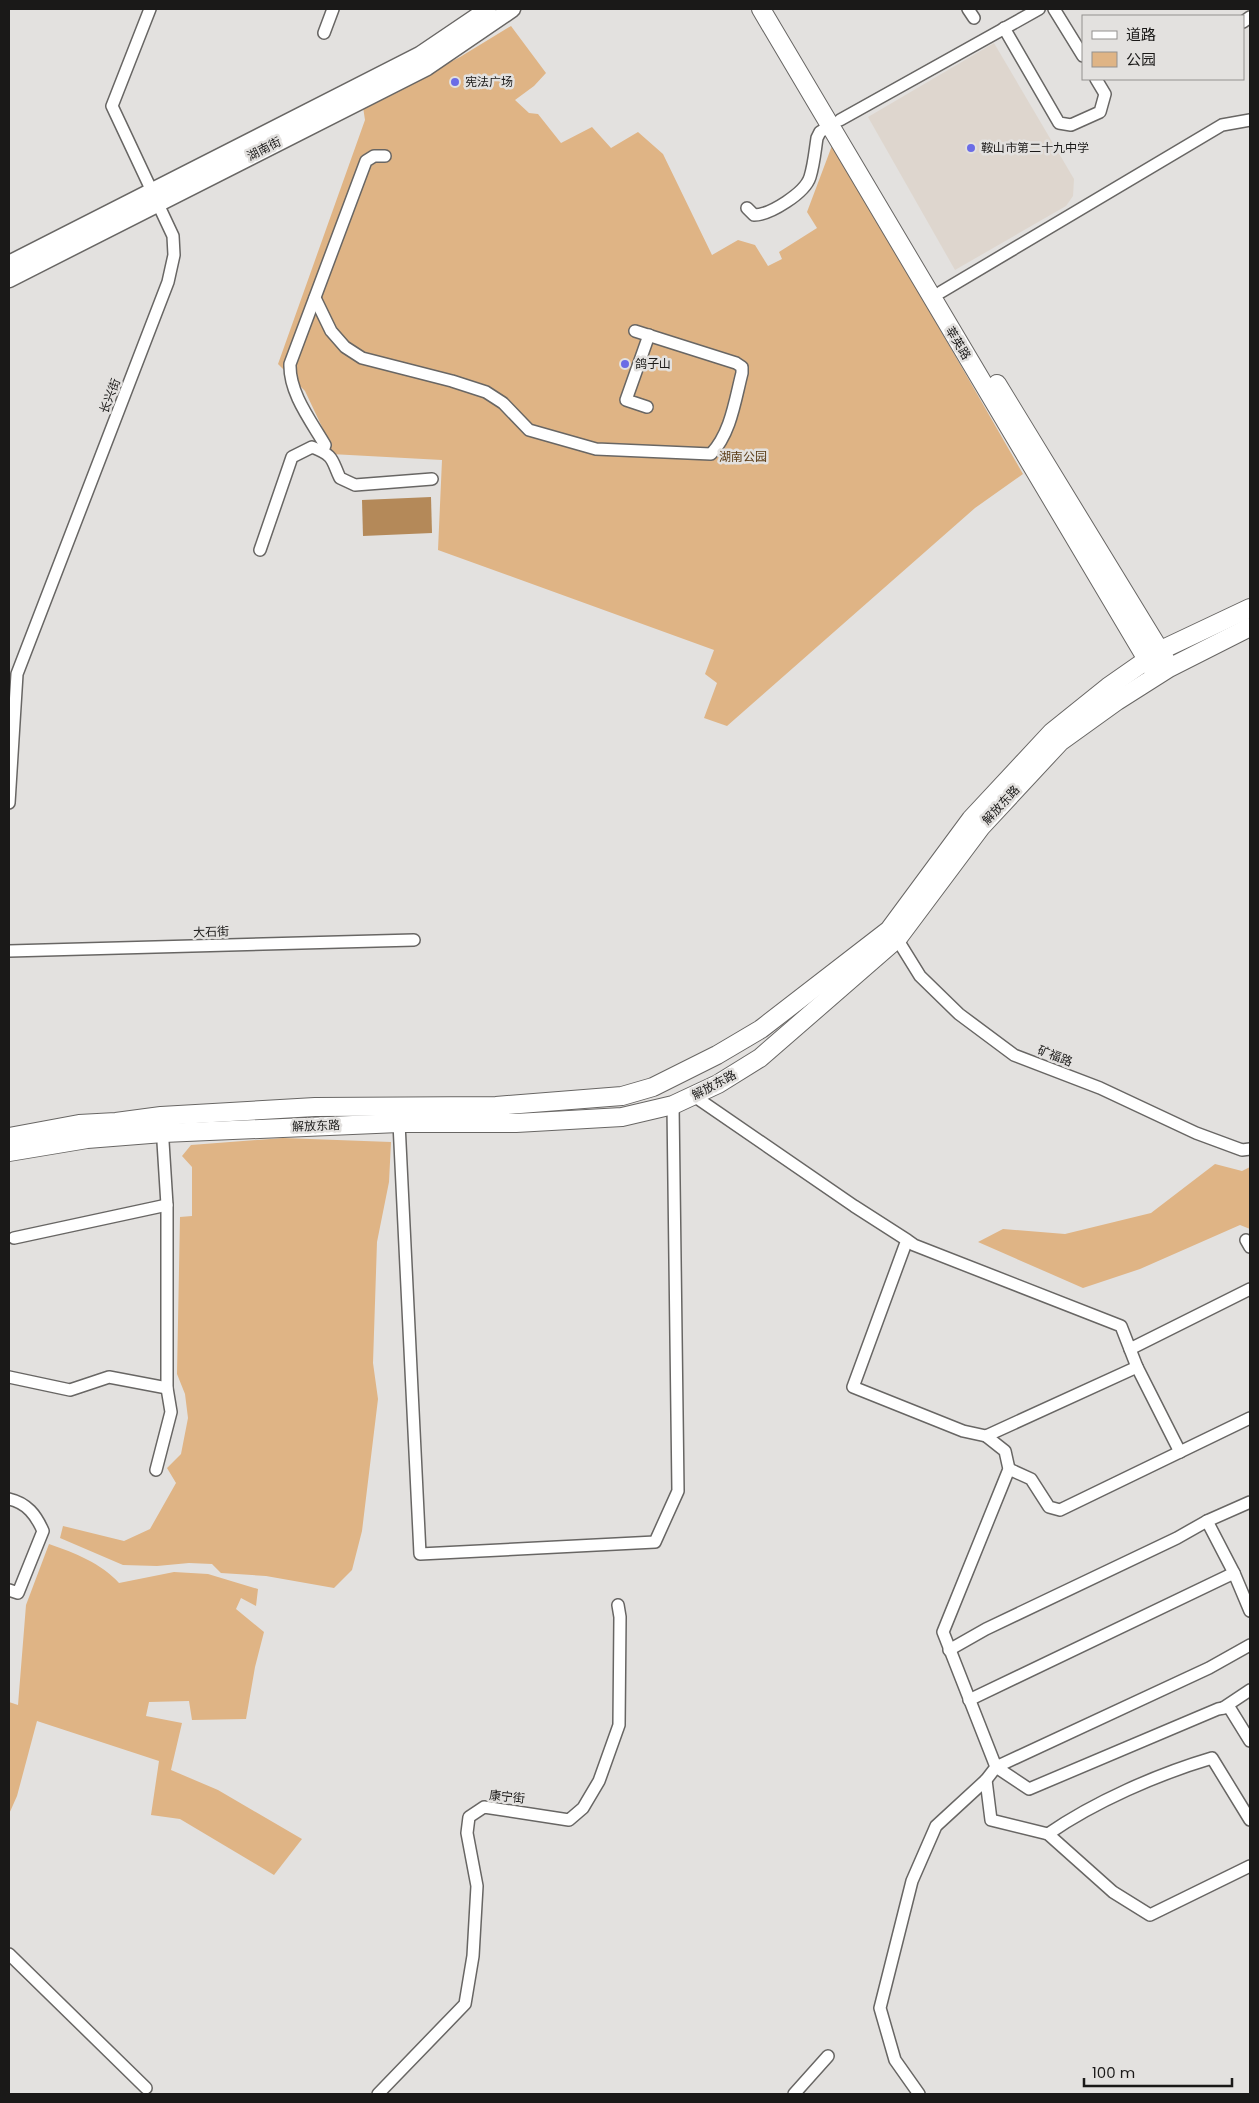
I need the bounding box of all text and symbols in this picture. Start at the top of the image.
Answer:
legend [1082,15,1244,80]
text: 道路 [1126,24,1156,45]
text: 公园 [1126,49,1156,70]
place label: 宪法广场 [465,73,513,90]
marker: 宪法广场 [449,76,461,88]
street label: 湖南街 [244,133,284,164]
place label: 鞍山市第二十九中学 [981,139,1089,156]
marker: 鞍山市第二十九中学 [965,142,977,154]
street label: 莘英路 [942,323,975,363]
place label: 鸽子山 [635,355,671,372]
marker: 鸽子山 [619,358,631,370]
street label: 长兴街 [95,376,124,416]
park label: 湖南公园 [719,448,767,465]
street label: 解放东路 [978,781,1023,828]
street label: 大石街 [193,922,229,941]
street label: 矿福路 [1035,1041,1075,1070]
street label: 解放东路 [689,1066,739,1103]
street label: 解放东路 [292,1116,340,1135]
street label: 康宁街 [488,1786,526,1807]
scale bar [1084,2056,1232,2088]
text: 100 m [1092,2062,1135,2083]

